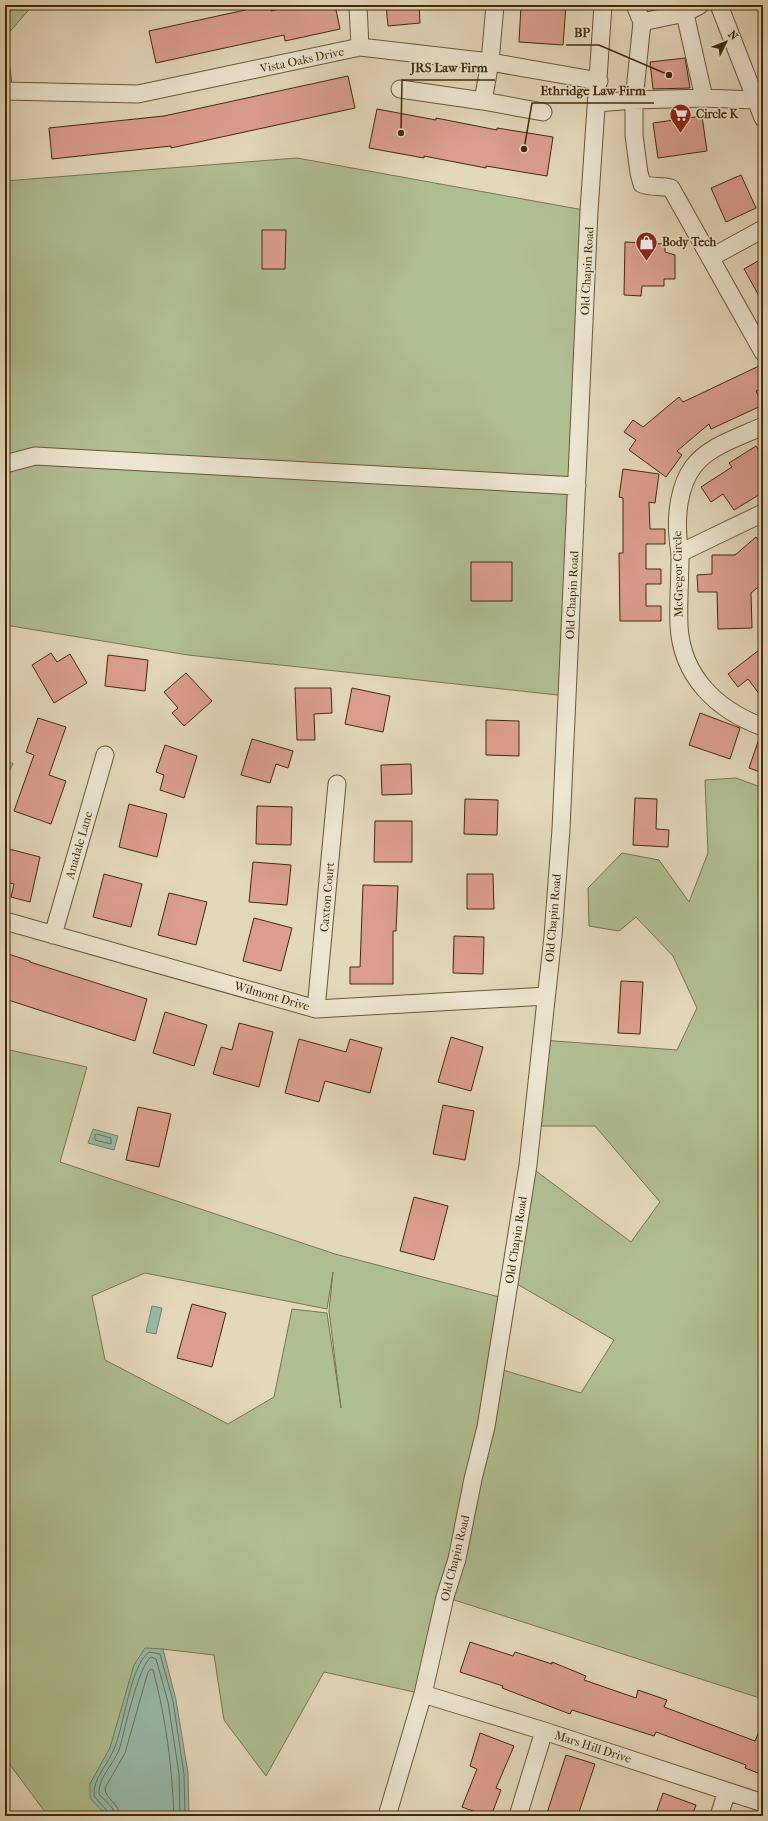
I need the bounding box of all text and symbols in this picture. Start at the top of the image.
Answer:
callout: BP [566,20,599,45]
north arrow [706,22,746,62]
text: BP [574,25,590,40]
text: N [725,28,741,43]
street label: Vista Oaks Drive [258,44,345,76]
callout: JRS Law Firm [402,55,495,80]
text: JRS Law Firm [408,60,488,76]
callout: Ethridge Law Firm [532,78,654,103]
text: Ethridge Law Firm [540,83,646,99]
supermarket icon: Circle K [668,101,694,134]
place label: Circle K [696,107,740,121]
street label: Old Chapin Road [578,226,596,316]
shop icon: Body Tech [634,229,660,262]
place label: Body Tech [662,235,717,250]
street label: McGregor Circle [670,530,686,617]
street label: Old Chapin Road [563,550,581,640]
street label: Anadale Lane [62,809,95,881]
street label: Caxton Court [317,861,337,932]
street label: Old Chapin Road [542,873,564,963]
street label: Wilmont Drive [232,978,311,1013]
street label: Old Chapin Road [502,1195,530,1285]
street label: Old Chapin Road [438,1513,473,1603]
street label: Mars Hill Drive [553,1728,633,1766]

